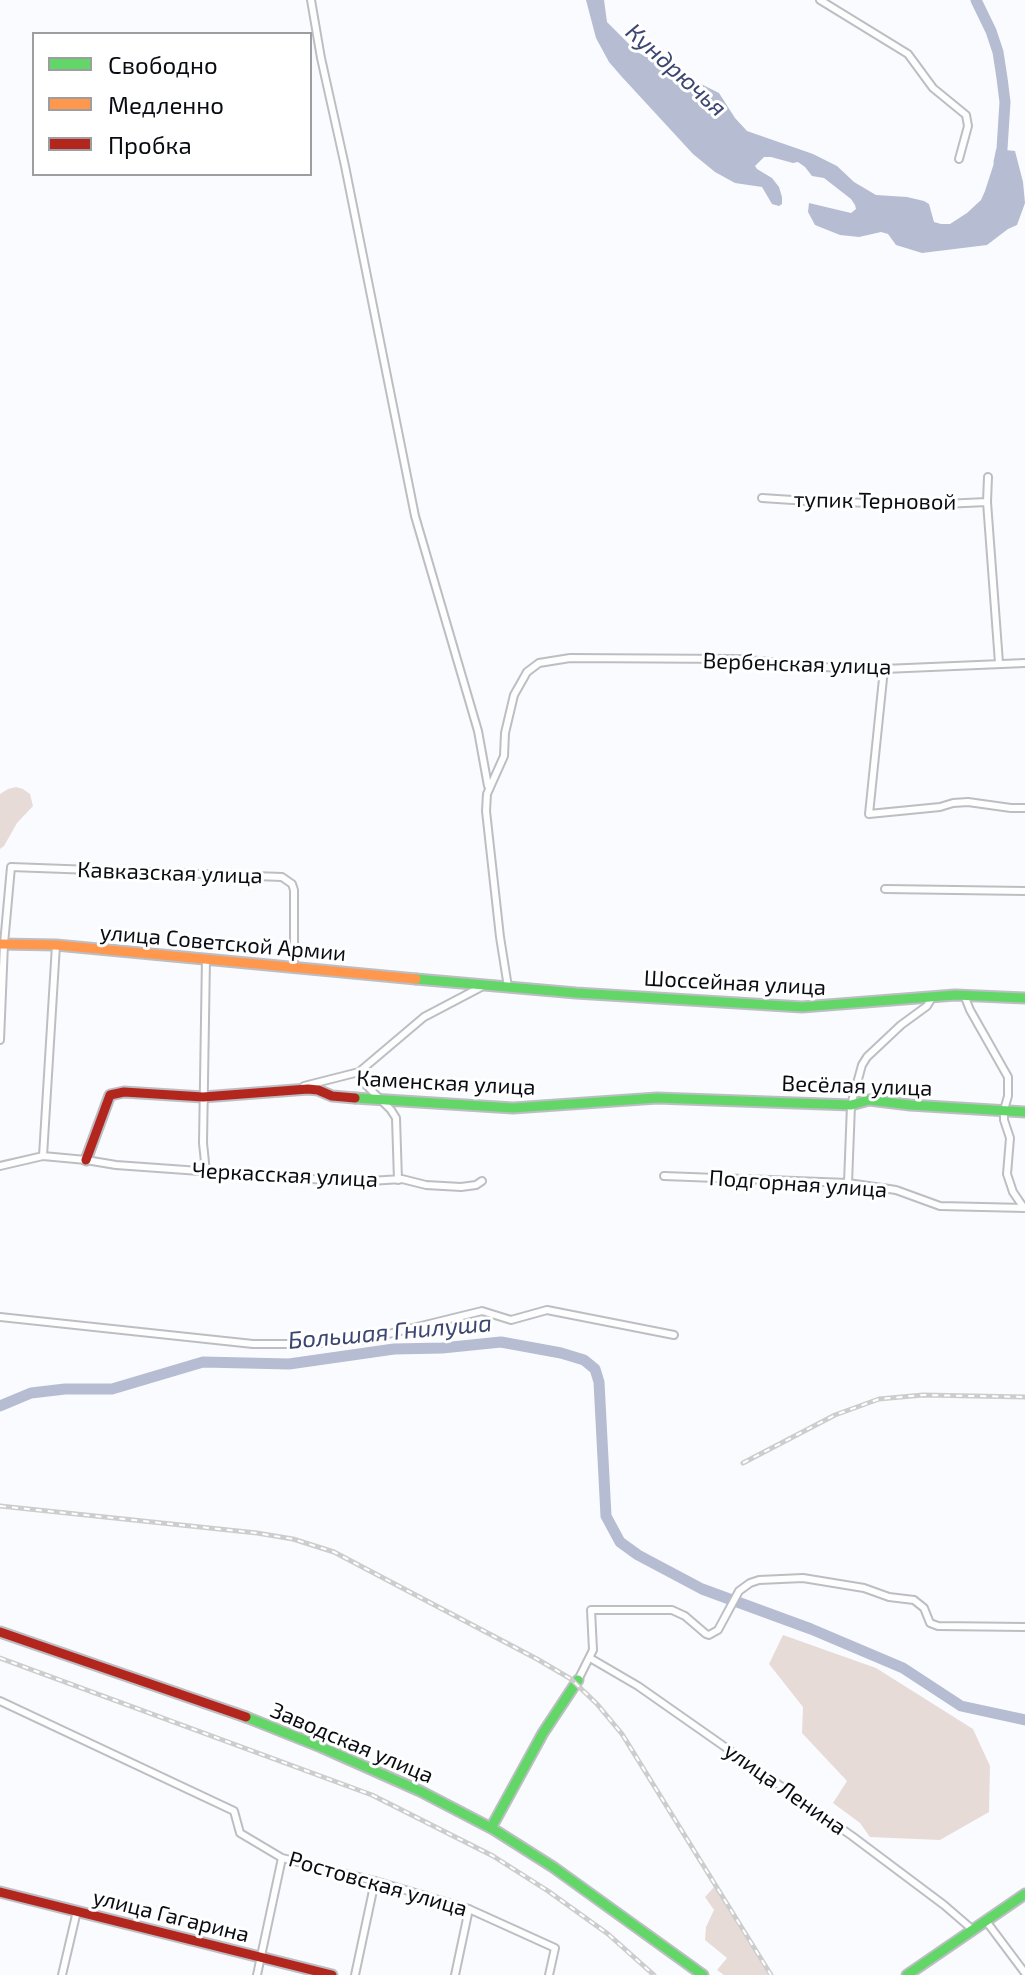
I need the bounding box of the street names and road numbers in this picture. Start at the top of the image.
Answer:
street label: тупик Терновой [793,486,957,516]
street label: Вербенская улица [702,648,892,680]
street label: Кавказская улица [77,857,263,889]
street label: улица Советской Армии [99,919,347,967]
street label: Шоссейная улица [643,965,827,1001]
street label: Каменская улица [356,1065,536,1101]
street label: Весёлая улица [781,1070,933,1102]
street label: Черкасская улица [191,1157,379,1193]
street label: Подгорная улица [708,1165,888,1203]
street label: Заводская улица [266,1697,438,1789]
street label: улица Ленина [719,1737,851,1841]
street label: Ростовская улица [286,1846,470,1922]
street label: улица Гагарина [90,1884,252,1948]

